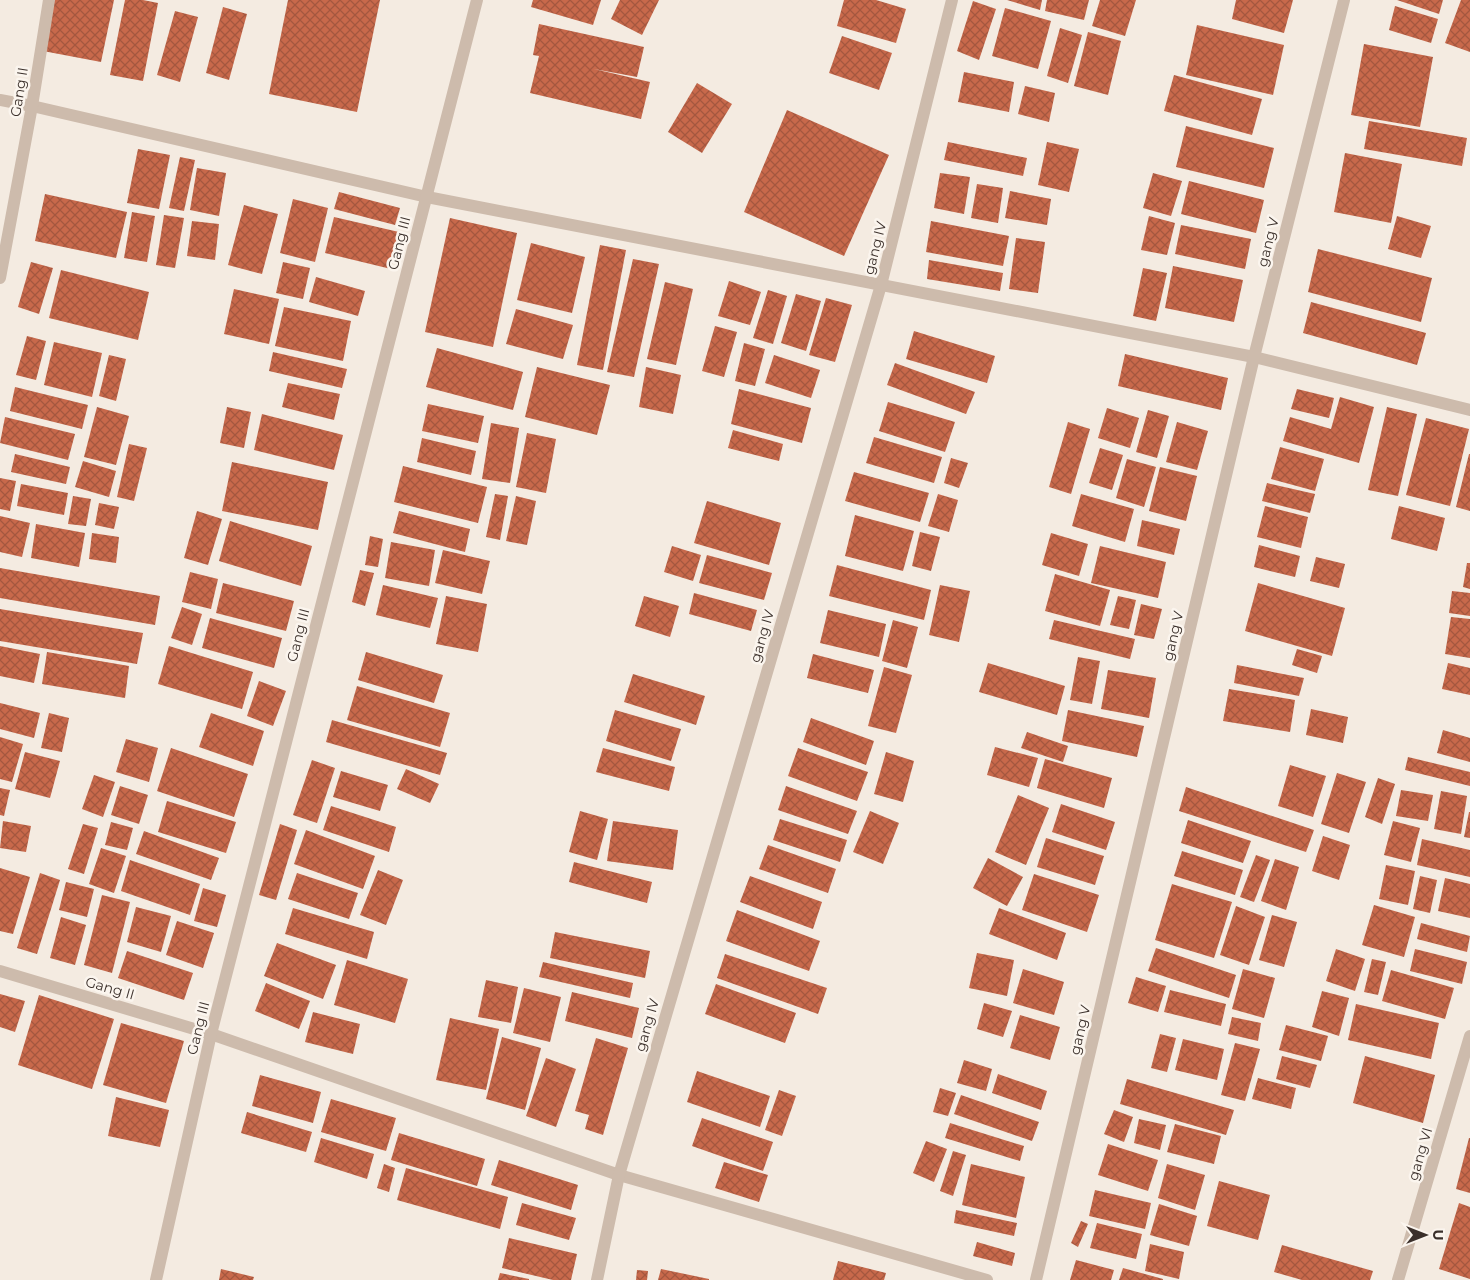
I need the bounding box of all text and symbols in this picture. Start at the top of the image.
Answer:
street label: Gang II [6,66,32,118]
street label: Gang III [384,214,414,272]
street label: gang V [1253,215,1283,269]
street label: gang IV [860,219,890,277]
street label: Gang III [283,606,313,664]
street label: gang IV [746,607,778,665]
street label: gang V [1159,609,1187,663]
street label: Gang II [83,972,137,1004]
street label: gang IV [631,996,663,1054]
street label: Gang III [183,999,213,1057]
street label: gang V [1066,1003,1094,1057]
street label: gang VI [1404,1125,1436,1183]
north arrow [1400,1210,1450,1260]
text: U [1429,1229,1447,1241]

